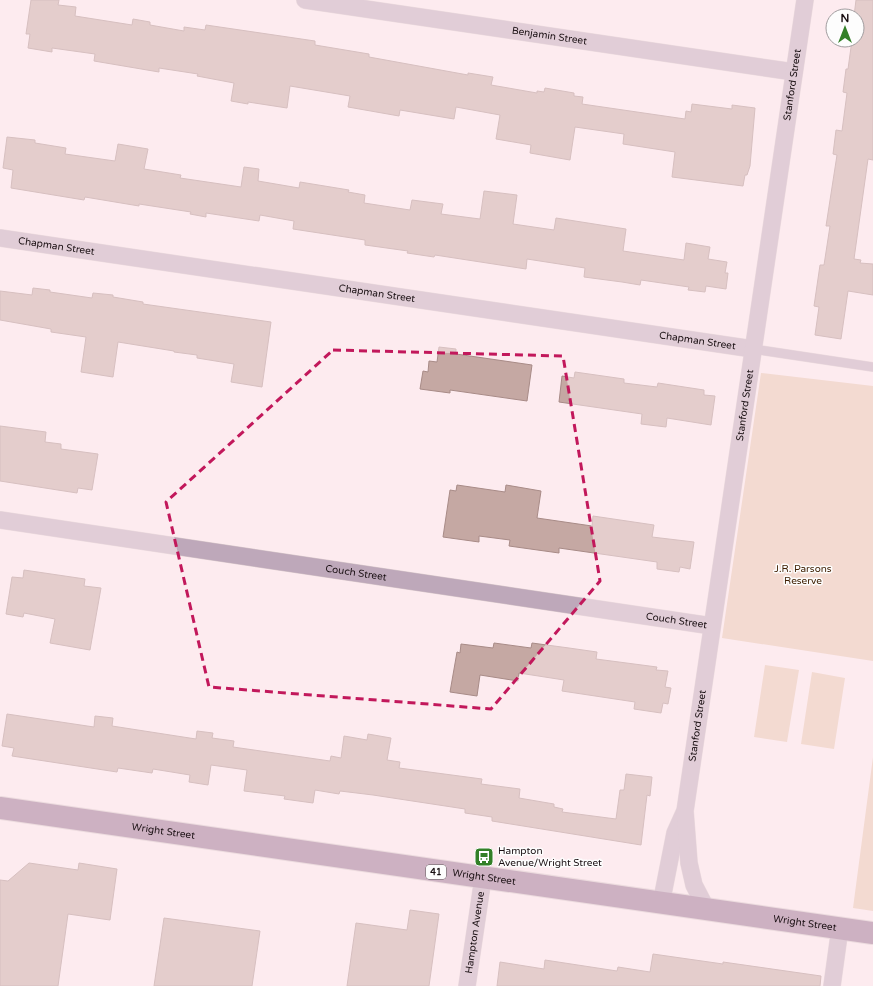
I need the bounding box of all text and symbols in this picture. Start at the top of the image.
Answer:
north arrow [825,8,865,48]
text: N [841,12,849,25]
street label: Benjamin Street [511,25,588,47]
street label: Stanford Street [781,48,804,121]
street label: Chapman Street [17,235,96,258]
street label: Chapman Street [338,282,416,305]
street label: Chapman Street [658,329,737,352]
street label: Stanford Street [734,369,756,442]
street label: Couch Street [325,563,388,584]
park label: J.R. Parsons Reserve [774,563,832,587]
street label: Couch Street [645,610,708,631]
street label: Stanford Street [686,689,709,762]
street label: Wright Street [131,821,196,842]
place label: Hampton Avenue/Wright Street [498,845,602,869]
bus stop icon: Hampton Avenue/Wright Street [473,846,495,868]
road number: 41 [426,865,446,879]
street label: Wright Street [452,867,517,888]
street label: Hampton Avenue [463,890,487,975]
street label: Wright Street [772,913,837,934]

